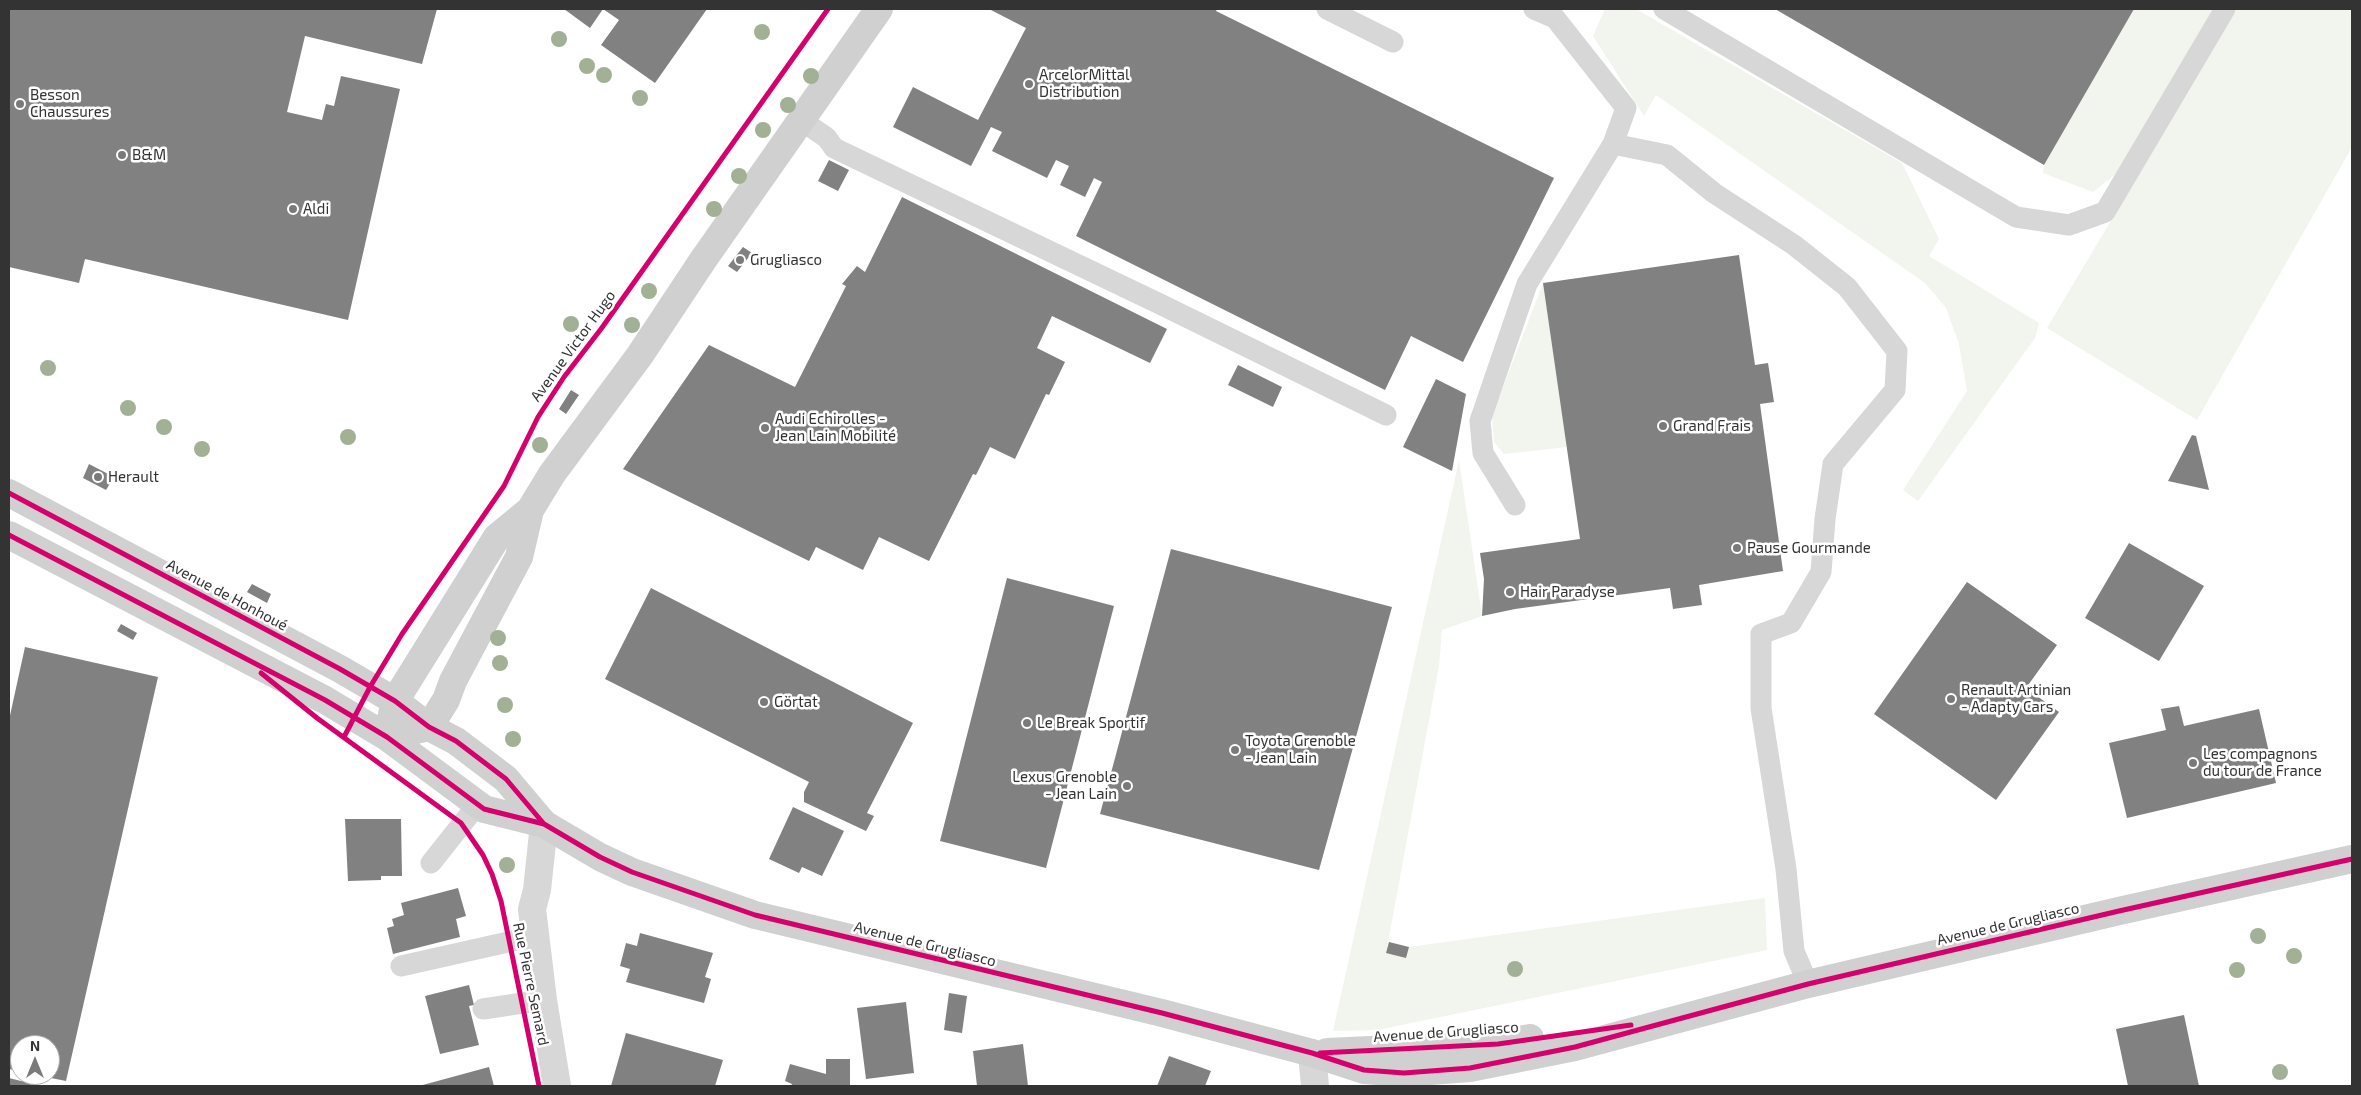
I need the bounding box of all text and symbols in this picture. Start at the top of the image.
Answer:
place label: ArcelorMittal Distribution [1039,66,1129,101]
marker: ArcelorMittal Distribution [1023,78,1035,90]
place label: Besson Chaussures [30,86,109,121]
marker: Besson Chaussures [14,98,26,110]
place label: B&M [132,146,166,164]
marker: B&M [116,149,128,161]
place label: Aldi [303,200,329,218]
marker: Aldi [287,203,299,215]
place label: Grugliasco [750,251,822,269]
marker: Grugliasco [734,254,746,266]
street label: Avenue Victor Hugo [527,287,619,405]
place label: Audi Echirolles - Jean Lain Mobilité [775,410,896,445]
place label: Grand Frais [1673,417,1751,435]
marker: Grand Frais [1657,420,1669,432]
marker: Audi Echirolles - Jean Lain Mobilité [759,422,771,434]
place label: Herault [108,468,159,486]
marker: Herault [92,471,104,483]
place label: Pause Gourmande [1747,539,1871,557]
marker: Pause Gourmande [1731,542,1743,554]
street label: Avenue de Honhoué [163,555,291,635]
place label: Hair Paradyse [1520,583,1615,601]
marker: Hair Paradyse [1504,586,1516,598]
place label: Renault Artinian - Adapty Cars [1961,681,2071,716]
place label: Görtat [774,693,818,711]
marker: Renault Artinian - Adapty Cars [1945,693,1957,705]
marker: Görtat [758,696,770,708]
place label: Le Break Sportif [1037,714,1145,732]
marker: Le Break Sportif [1021,717,1033,729]
place label: Toyota Grenoble - Jean Lain [1245,732,1356,767]
marker: Toyota Grenoble - Jean Lain [1229,744,1241,756]
place label: Les compagnons du tour de France [2203,745,2322,780]
marker: Les compagnons du tour de France [2187,757,2199,769]
place label: Lexus Grenoble - Jean Lain [1012,768,1117,803]
marker: Lexus Grenoble - Jean Lain [1121,780,1133,792]
street label: Avenue de Grugliasco [1935,899,2081,949]
street label: Avenue de Grugliasco [852,918,998,970]
street label: Rue Pierre Semard [509,921,553,1047]
street label: Avenue de Grugliasco [1373,1018,1519,1046]
north arrow [10,1035,60,1085]
text: N [30,1037,40,1054]

